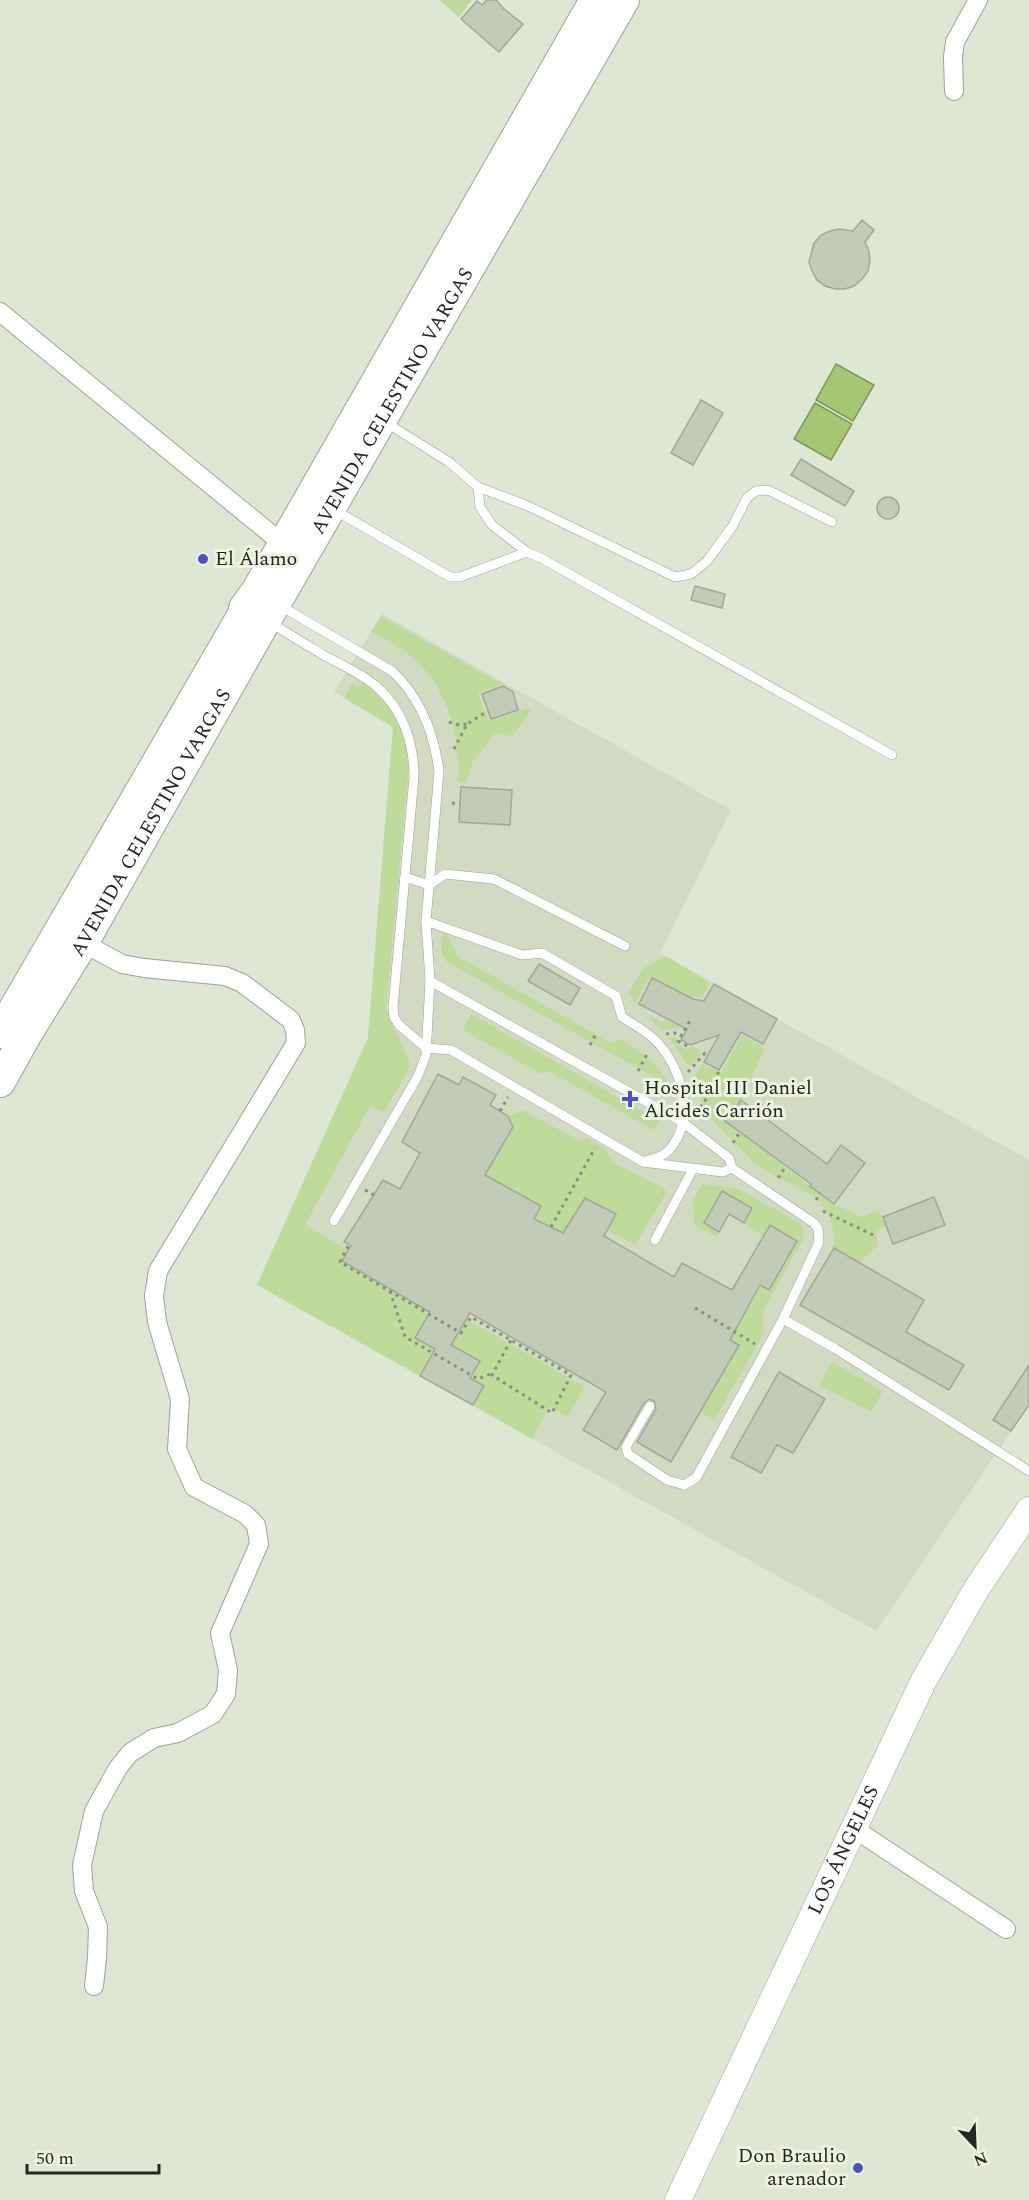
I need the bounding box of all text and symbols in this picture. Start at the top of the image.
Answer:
street label: AVENIDA CELESTINO VARGAS [303,262,481,540]
place label: El Álamo [215,544,297,574]
marker: El Álamo [196,552,210,566]
street label: AVENIDA CELESTINO VARGAS [63,683,239,963]
place label: Hospital III Daniel Alcides Carrión [644,1073,812,1126]
marker: Hospital III Daniel Alcides Carrión [621,1090,639,1108]
street label: LOS ÁNGELES [800,1781,887,1920]
north arrow [945,2116,1005,2176]
scale bar [27,2137,159,2175]
place label: Don Braulio arenador [738,2141,846,2194]
text: 50 m [36,2145,74,2172]
text: N [970,2145,991,2172]
marker: Don Braulio arenador [851,2161,865,2175]

